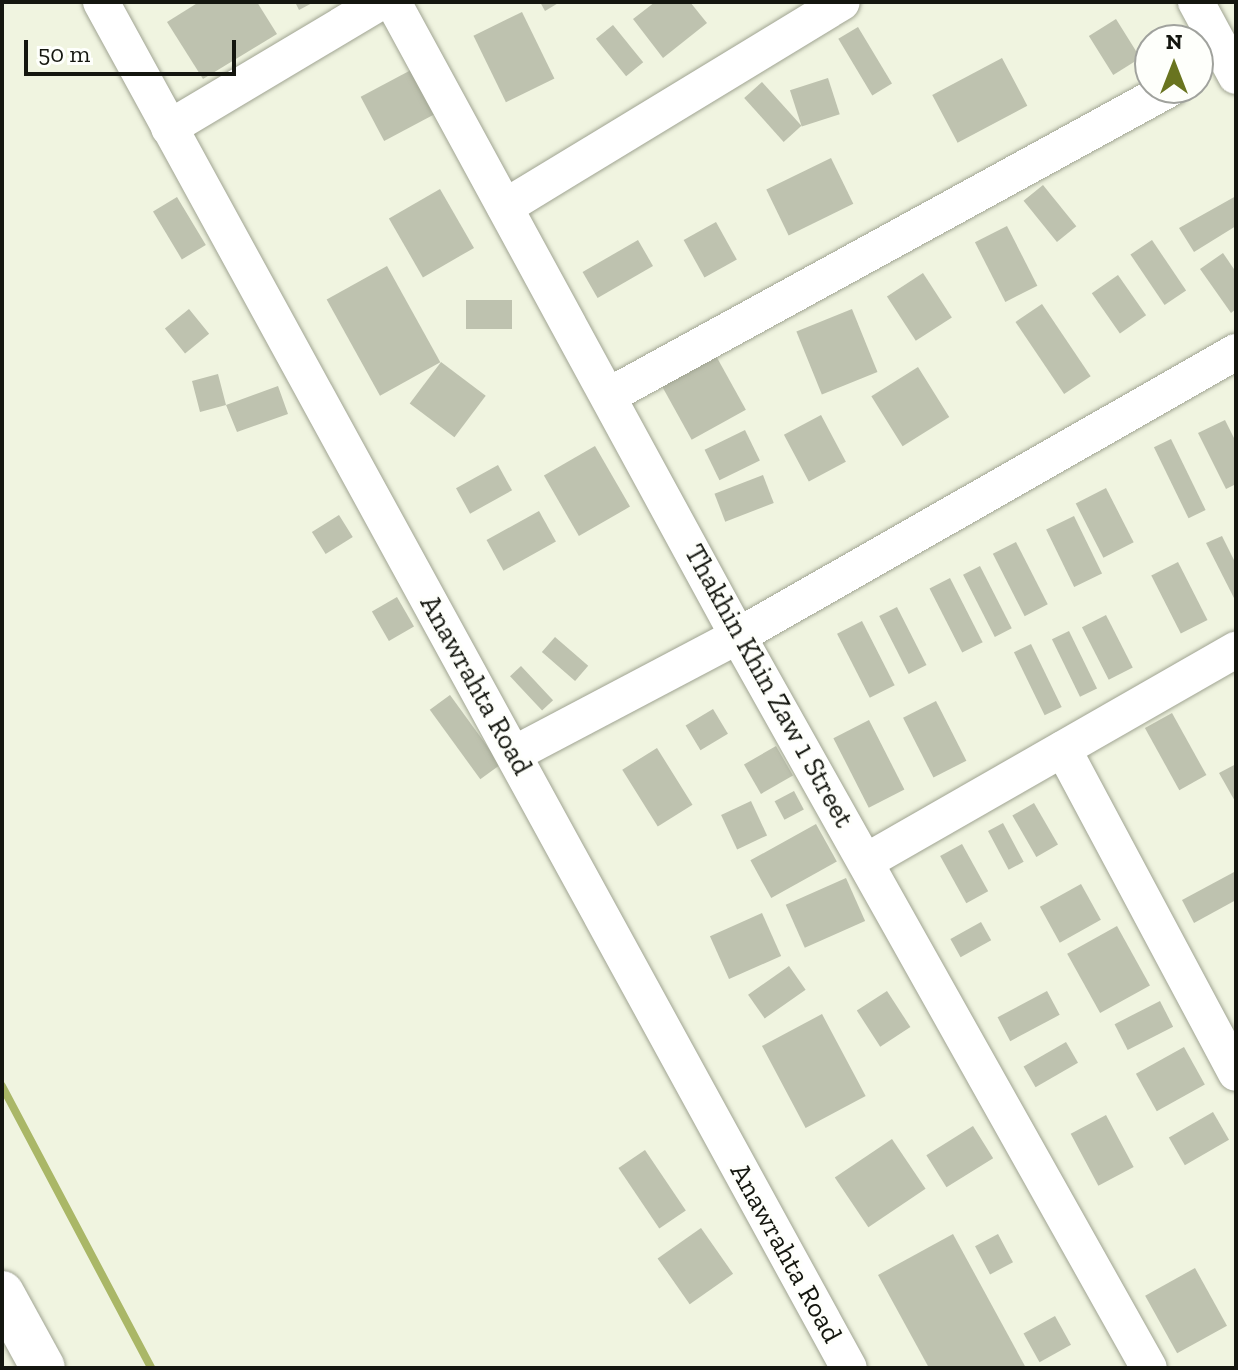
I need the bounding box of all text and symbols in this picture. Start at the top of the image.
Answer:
scale bar [28,24,240,74]
north arrow [1134,24,1214,104]
text: N [1166,28,1182,55]
text: 50 m [38,39,90,68]
street label: Thakhin Khin Zaw 1 Street [677,538,861,834]
street label: Anawrahta Road [413,589,539,781]
street label: Anawrahta Road [723,1157,849,1349]

